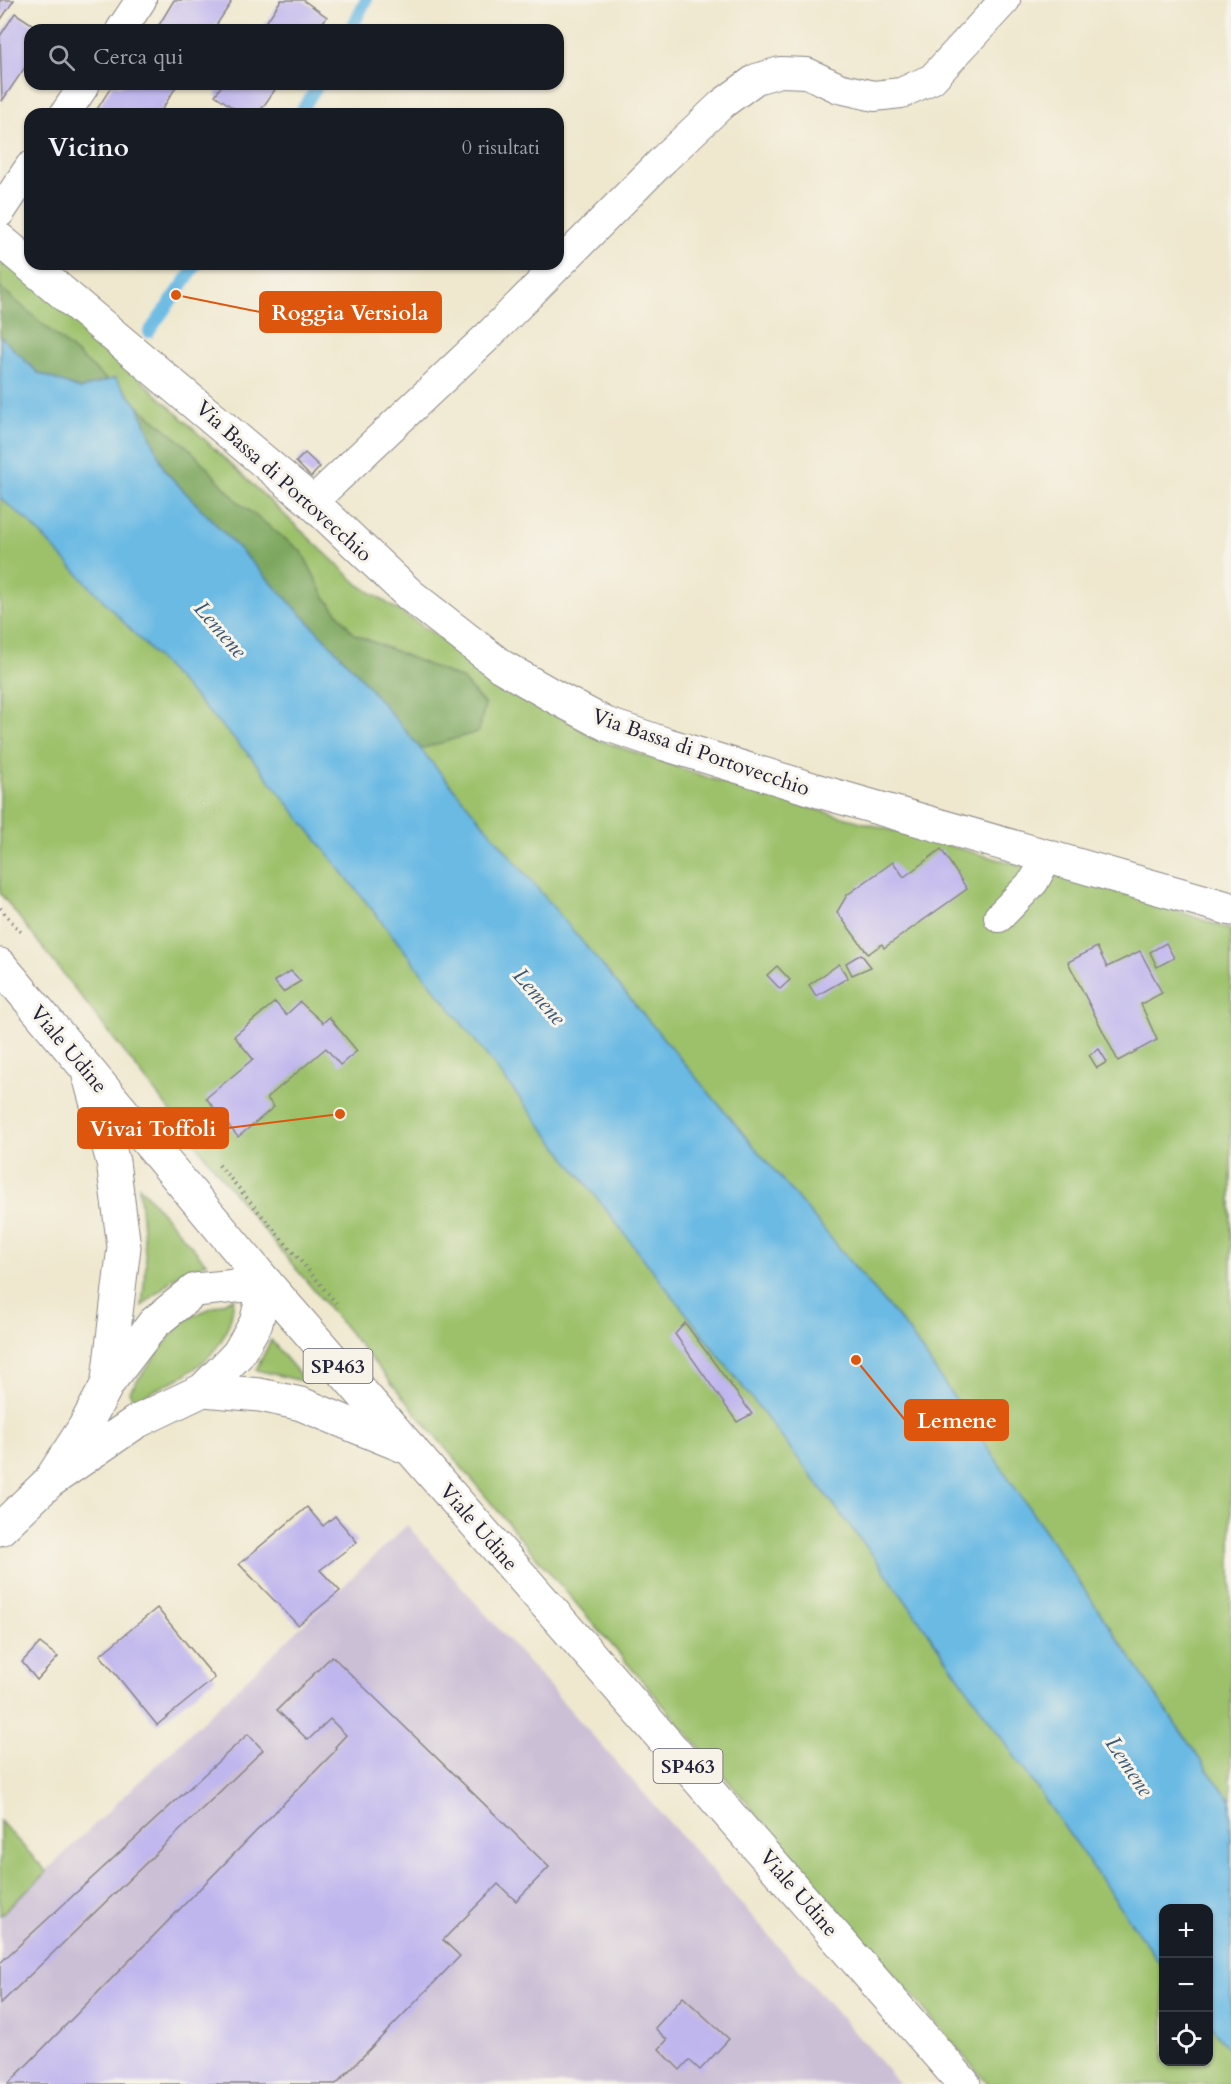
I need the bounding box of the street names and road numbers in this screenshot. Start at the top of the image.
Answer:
street label: Via Bassa di Portovecchio [189,394,378,569]
street label: Via Bassa di Portovecchio [588,702,814,803]
street label: Viale Udine [23,999,114,1099]
road number: SP463 [304,1349,372,1383]
street label: Viale Udine [433,1478,525,1577]
road number: SP463 [654,1749,722,1783]
street label: Viale Udine [753,1844,845,1943]

